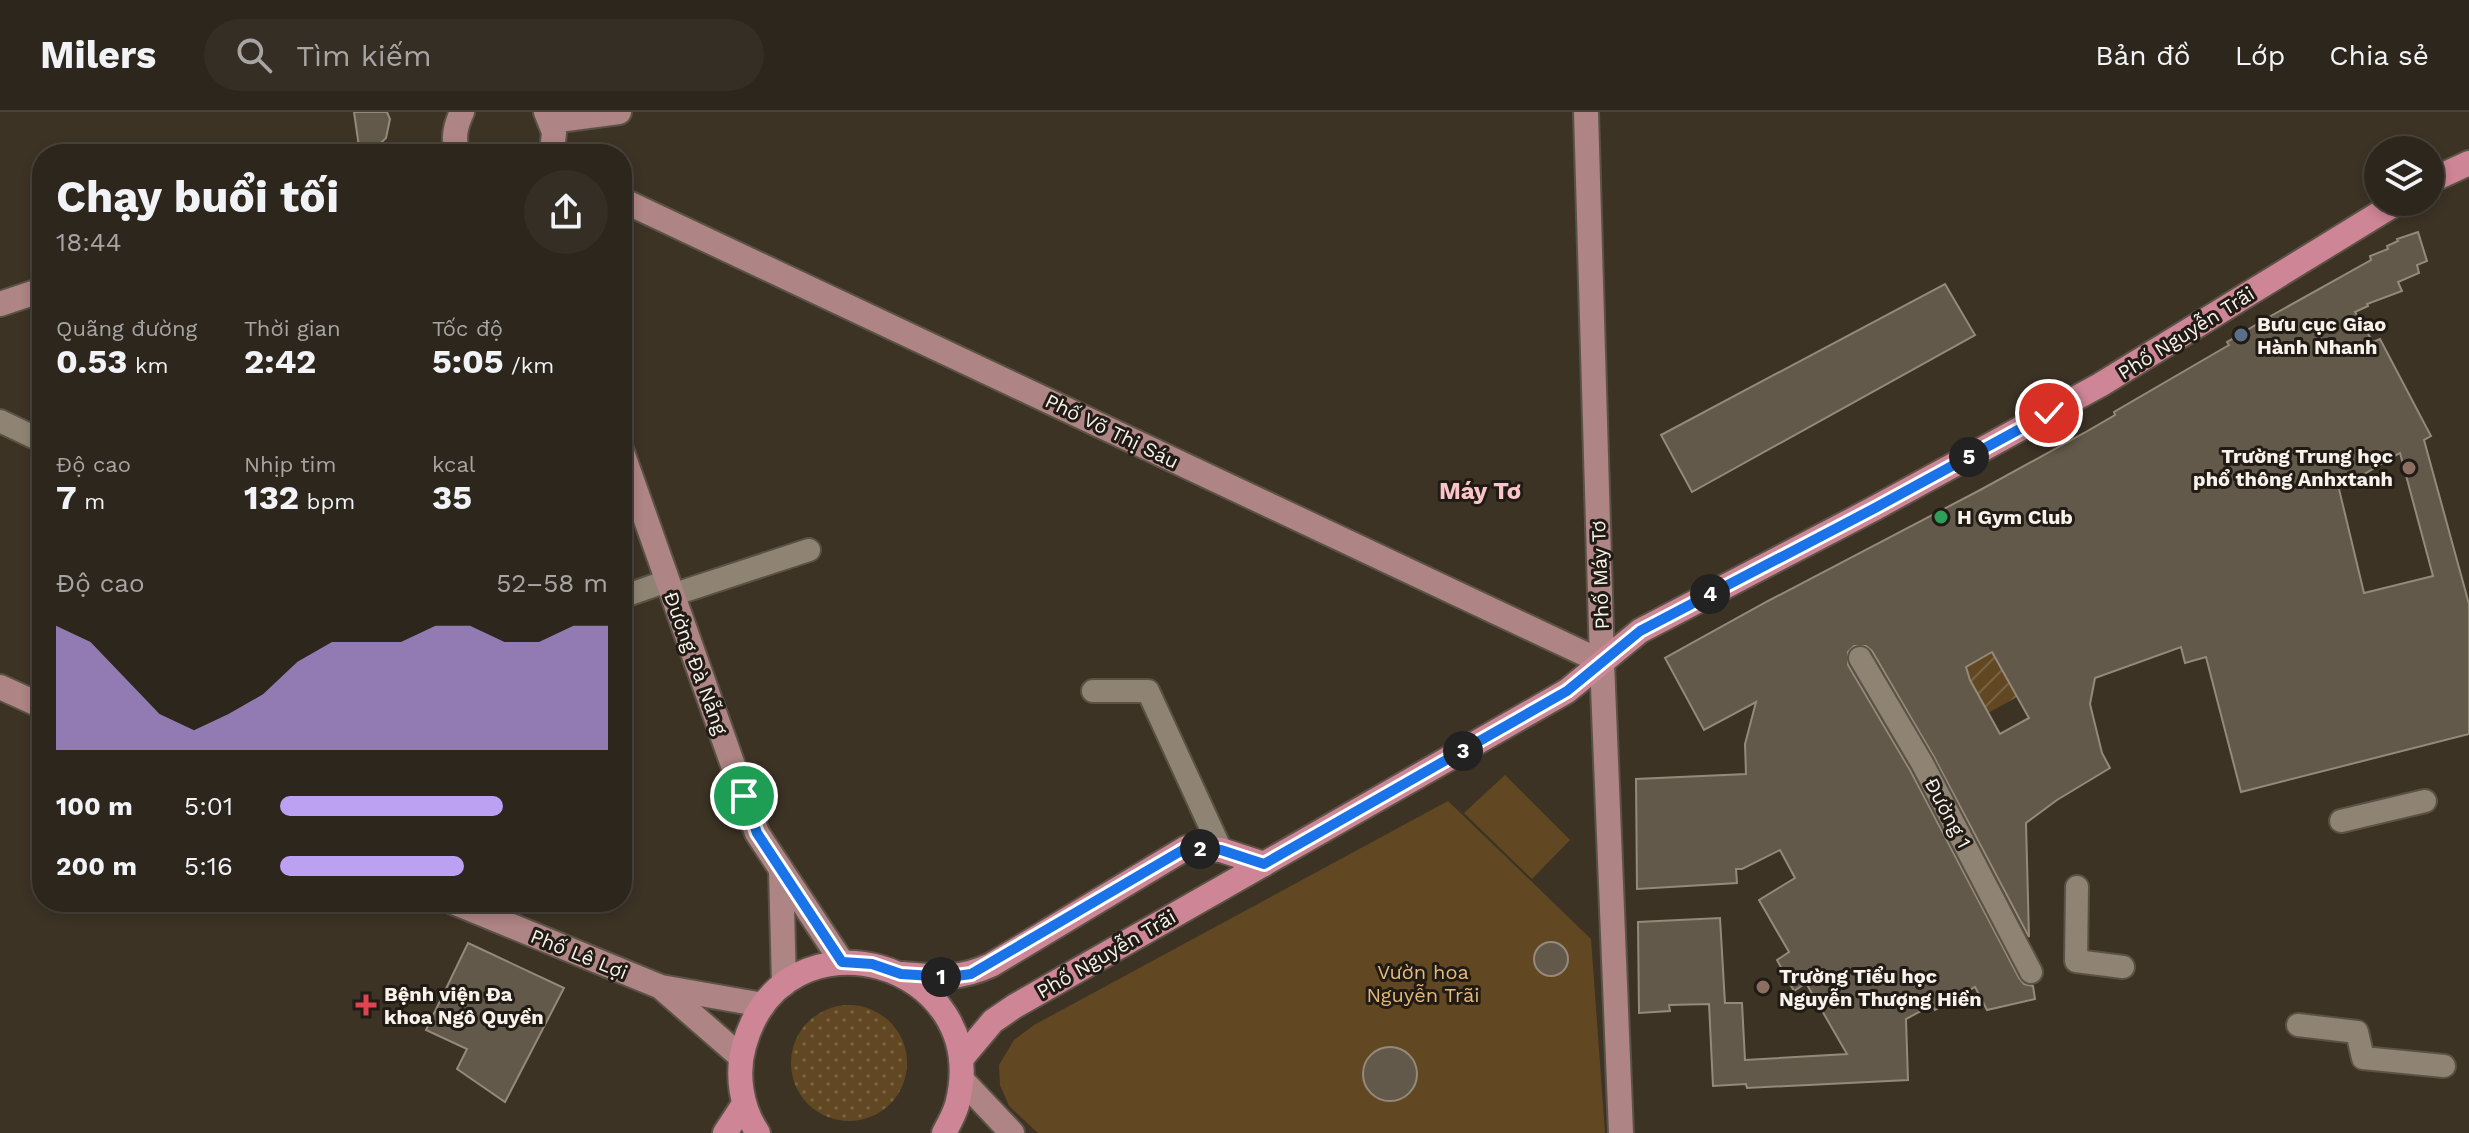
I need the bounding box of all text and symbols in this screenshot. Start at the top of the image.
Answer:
search box [204,19,764,91]
text: Milers [40,33,156,77]
icon: search [232,33,276,77]
text: Tìm kiếm [296,38,432,73]
text: Bản đồ [2095,39,2191,72]
text: Lớp [2235,39,2285,72]
text: Chia sẻ [2329,39,2429,72]
map controls [2364,136,2444,216]
button: layers [2364,136,2444,216]
button: share [524,170,608,254]
text: Chạy buổi tối [56,171,339,223]
text: 18:44 [56,227,122,257]
street label: Phố Nguyễn Trãi [2113,281,2259,385]
place label: Bưu cục Giao Hành Nhanh [2257,312,2386,359]
text: Quãng đường [56,316,197,341]
text: Thời gian [244,316,341,341]
text: Tốc độ [432,316,503,341]
marker: Bưu cục Giao Hành Nhanh [2232,326,2250,344]
text: 0.53 [56,341,127,381]
text: 2:42 [244,341,316,381]
text: 5:05 [432,341,504,381]
text: km [127,353,168,378]
text: /km [504,353,554,378]
pin [2015,379,2083,447]
street label: Phố Võ Thị Sáu [1041,388,1183,474]
icon: check [2027,391,2071,435]
pin: 5 [1949,437,1989,477]
text: 5 [1963,444,1975,469]
place label: Trường Trung học phổ thông Anhxtanh [2193,444,2393,491]
text: Độ cao [56,452,131,477]
text: Nhịp tim [244,452,336,477]
text: kcal [432,452,476,477]
marker: Trường Trung học phổ thông Anhxtanh [2400,459,2418,477]
text: 7 [56,477,77,517]
text: 132 [244,477,299,517]
text: 35 [432,477,472,517]
district label: Máy Tơ [1439,477,1521,505]
text: m [77,489,105,514]
text: bpm [299,489,355,514]
place label: H Gym Club [1957,505,2073,529]
marker: H Gym Club [1932,508,1950,526]
street label: Phố Máy Tơ [1586,520,1614,630]
text: Độ cao [56,568,145,598]
text: 52–58 m [496,568,608,598]
pin: 4 [1690,574,1730,614]
text: 4 [1703,581,1717,606]
street label: Đường Đà Nẵng [659,588,733,738]
pin: 3 [1443,731,1483,771]
text: 3 [1456,738,1470,763]
pin [710,762,778,830]
icon: arrive [722,774,766,818]
street label: Đường 1 [1919,774,1977,852]
text: 100 m [56,791,133,821]
text: 5:01 [184,791,233,821]
pin: 2 [1180,829,1220,869]
text: 2 [1193,836,1207,861]
text: 200 m [56,851,137,881]
text: 5:16 [184,851,233,881]
street label: Phố Nguyễn Trãi [1032,904,1180,1004]
street label: Phố Lê Lợi [527,924,631,984]
pin: 1 [921,957,961,997]
park label: Vườn hoa Nguyễn Trãi [1366,960,1480,1007]
text: 1 [936,964,946,989]
place label: Trường Tiểu học Nguyễn Thượng Hiền [1779,964,1982,1011]
marker: Trường Tiểu học Nguyễn Thượng Hiền [1754,978,1772,996]
place label: Bệnh viện Đa khoa Ngô Quyền [384,982,544,1029]
marker: Bệnh viện Đa khoa Ngô Quyền [355,994,377,1016]

